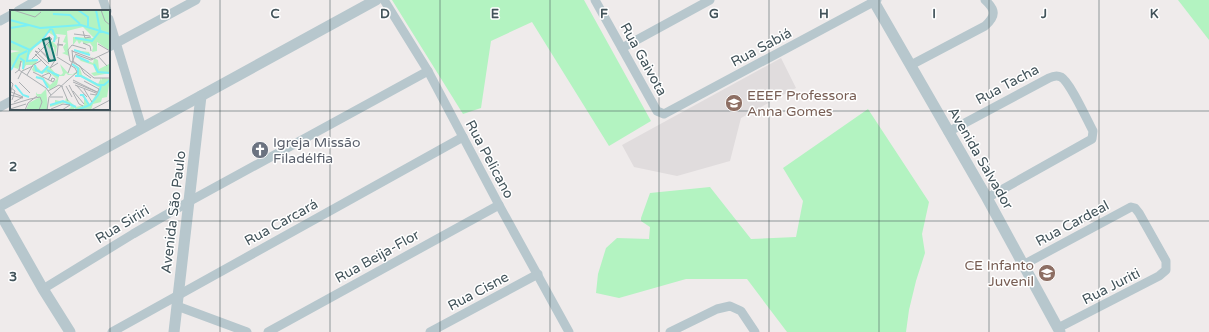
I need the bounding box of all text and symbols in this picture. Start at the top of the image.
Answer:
text: B [160,6,170,22]
text: C [270,6,280,22]
text: D [380,6,390,22]
text: E [491,6,499,22]
text: F [600,6,608,22]
text: G [709,6,719,22]
text: H [819,6,829,22]
text: I [932,6,936,22]
text: J [1040,6,1047,22]
text: K [1150,6,1159,22]
inset map [10,10,110,110]
street label: Rua Gaivota [617,20,671,99]
street label: Rua Sabiá [728,24,795,71]
street label: Rua Tacha [973,61,1042,108]
place label: EEEF Professora Anna Gomes [747,87,857,120]
school or university icon: EEEF Professora Anna Gomes [724,93,744,113]
street label: Avenida Salvador [944,104,1017,213]
street label: Rua Pelicano [462,117,517,201]
place label: Igreja Missão Filadélfia [273,134,360,167]
church icon: Igreja Missão Filadélfia [250,140,270,160]
street label: Avenida São Paulo [158,150,189,274]
text: 2 [9,159,17,175]
street label: Rua Carcará [242,195,321,250]
street label: Rua Cardeal [1033,197,1112,250]
street label: Rua Siriri [92,202,152,247]
street label: Rua Beija-Flor [332,226,423,287]
place label: CE Infanto Juvenil [964,257,1034,290]
school or university icon: CE Infanto Juvenil [1037,263,1057,283]
street label: Rua Juriti [1079,265,1143,308]
street label: Rua Cisne [445,268,512,315]
text: 3 [9,269,17,285]

